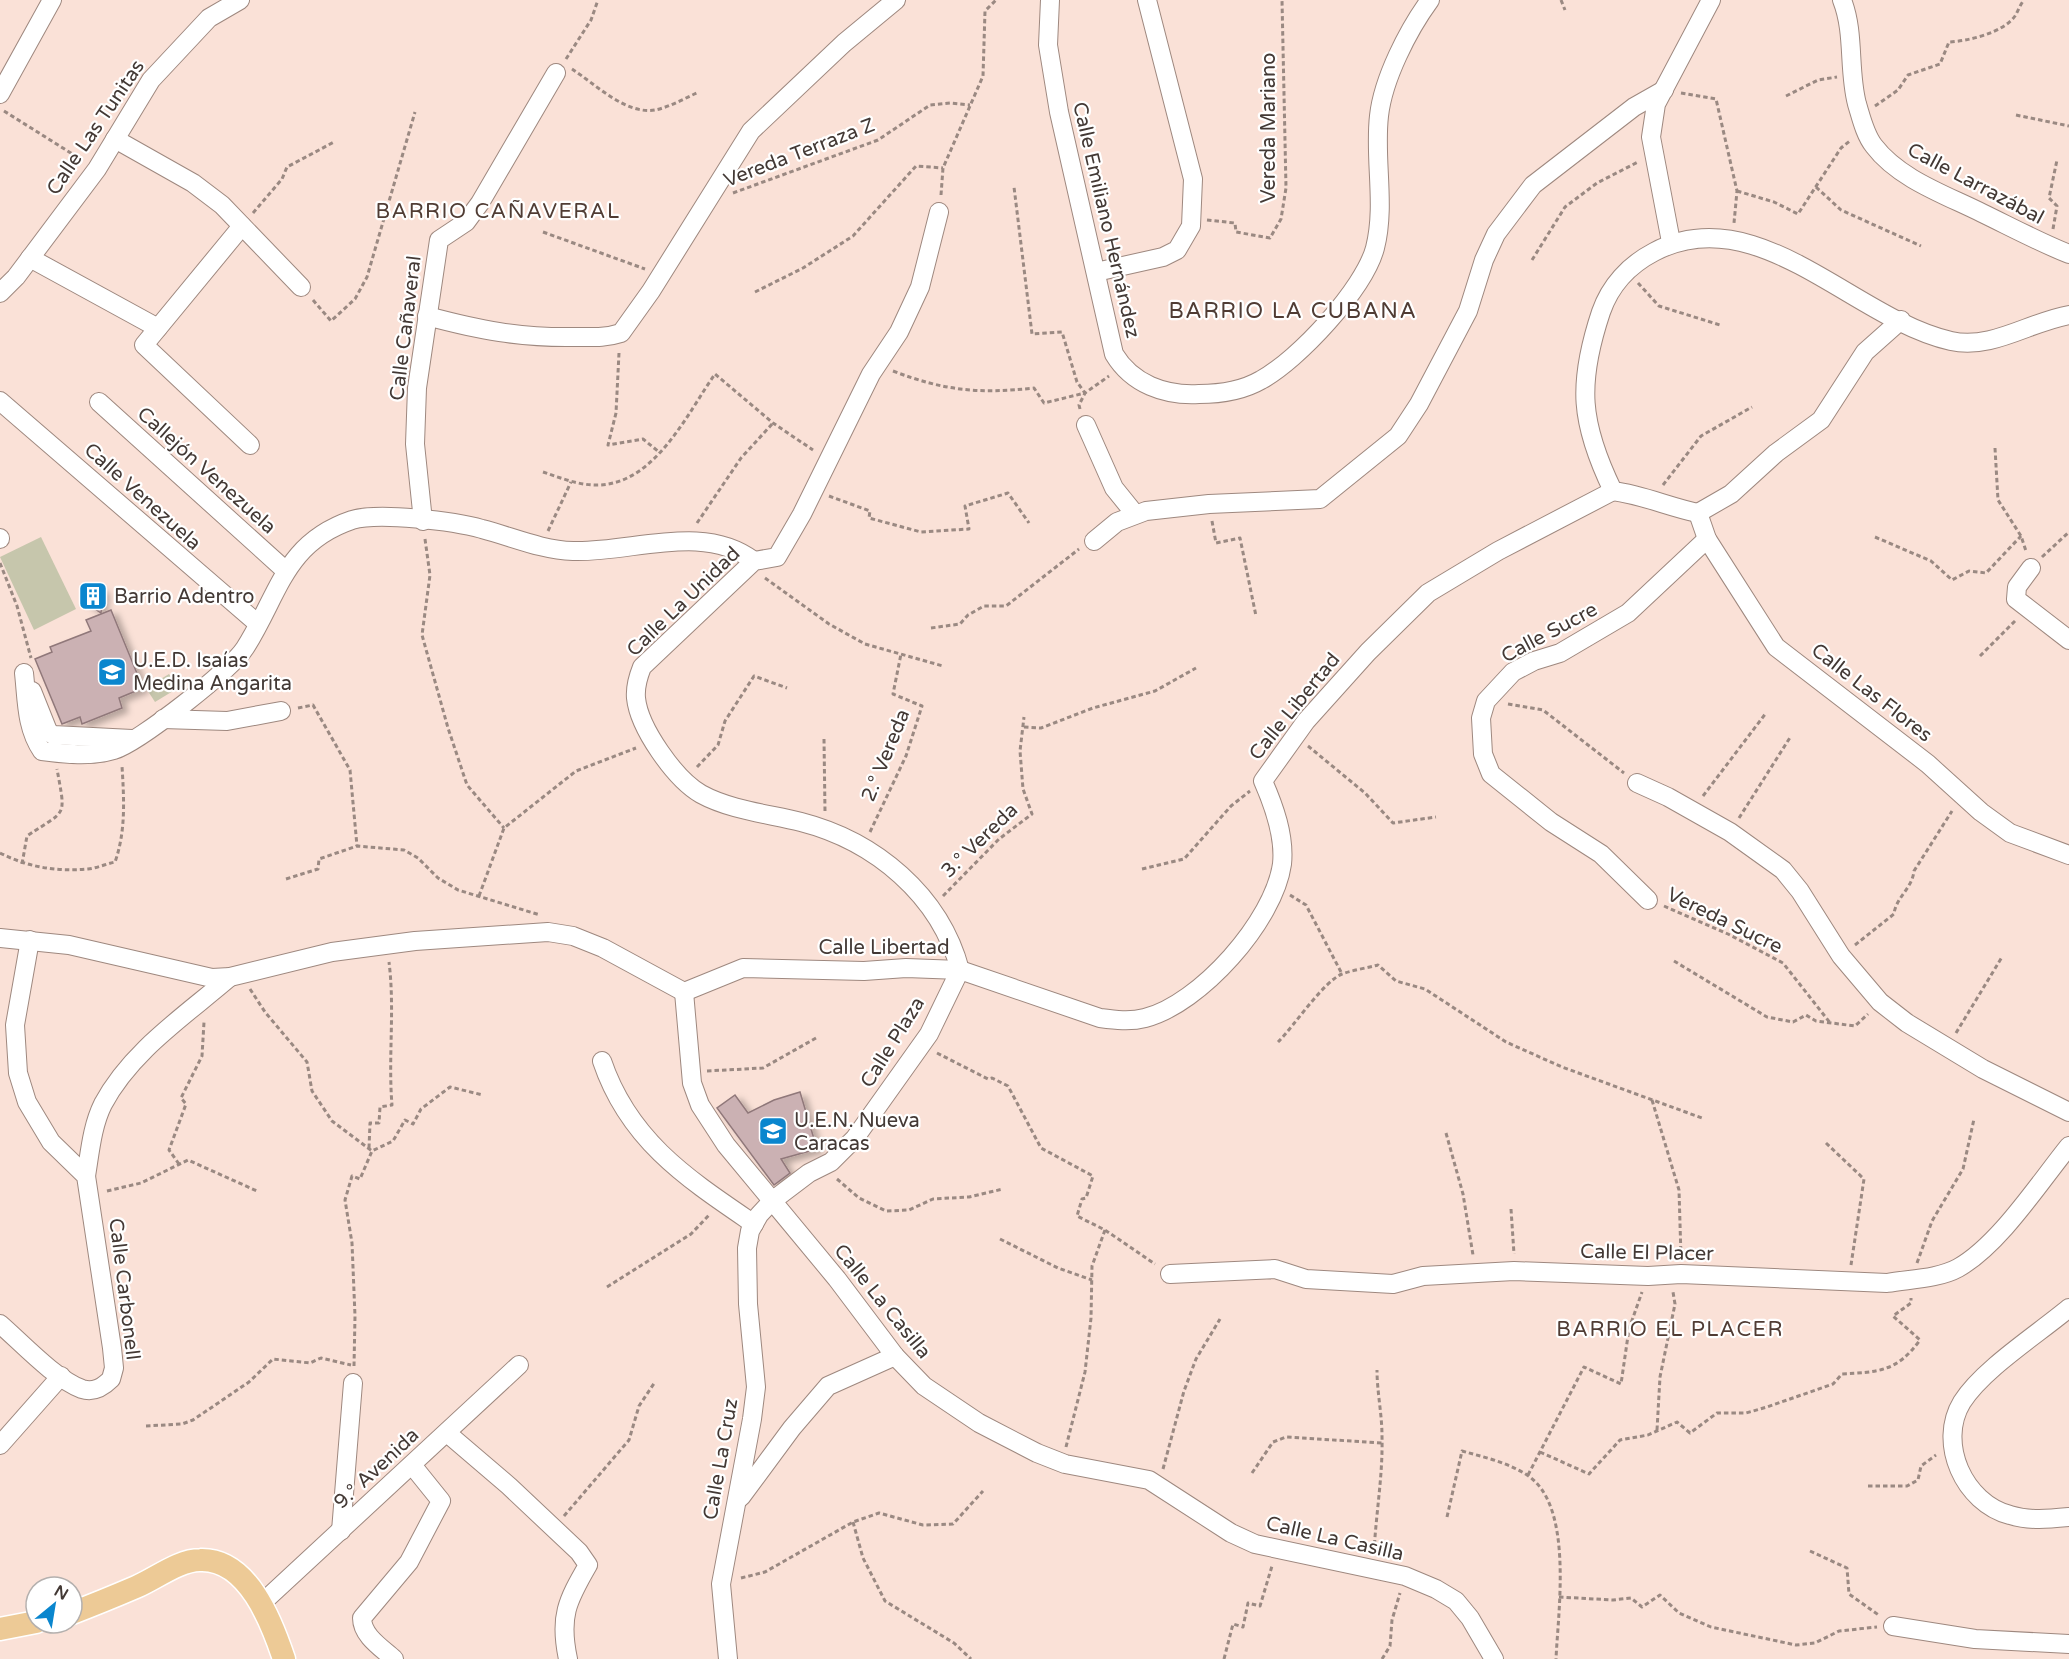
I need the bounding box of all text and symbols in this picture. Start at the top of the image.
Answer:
street label: Vereda Mariano [1257,53,1281,203]
street label: Calle Las Tunitas [42,55,150,200]
street label: Calle Emiliano Hernández [1067,100,1145,341]
street label: Vereda Terraza Z [720,113,878,193]
street label: Calle Larrazábal [1903,138,2048,230]
district label: BARRIO CAÑAVERAL [375,199,621,224]
street label: Calle Cañaveral [385,254,427,402]
district label: BARRIO LA CUBANA [1169,298,1417,324]
street label: Callejón Venezuela [132,402,281,539]
street label: Calle Venezuela [79,438,206,555]
street label: Calle La Unidad [622,542,745,662]
building icon: Barrio Adentro [77,580,109,612]
place label: Barrio Adentro [114,585,254,609]
street label: Calle Sucre [1497,598,1602,668]
street label: Calle Las Flores [1806,638,1937,747]
street label: Calle Libertad [1244,648,1345,765]
place label: U.E.D. Isaías Medina Angarita [133,649,292,696]
school or university icon: U.E.D. Isaías Medina Angarita [96,656,128,688]
street label: 2.° Vereda [857,706,915,805]
street label: 3.° Vereda [936,798,1023,883]
street label: Vereda Sucre [1663,883,1786,959]
street label: Calle Libertad [818,936,950,960]
street label: Calle Plaza [856,993,930,1092]
place label: U.E.N. Nueva Caracas [794,1109,920,1156]
school or university icon: U.E.N. Nueva Caracas [757,1115,789,1147]
street label: Calle Carbonell [103,1217,145,1361]
street label: Calle La Casilla [829,1239,936,1364]
street label: Calle El Placer [1580,1240,1714,1266]
district label: BARRIO EL PLACER [1556,1317,1784,1342]
street label: Calle La Cruz [698,1396,744,1522]
street label: 9.° Avenida [329,1423,424,1514]
street label: Calle La Casilla [1264,1511,1406,1566]
north arrow [24,1575,84,1635]
text: N [50,1581,72,1605]

